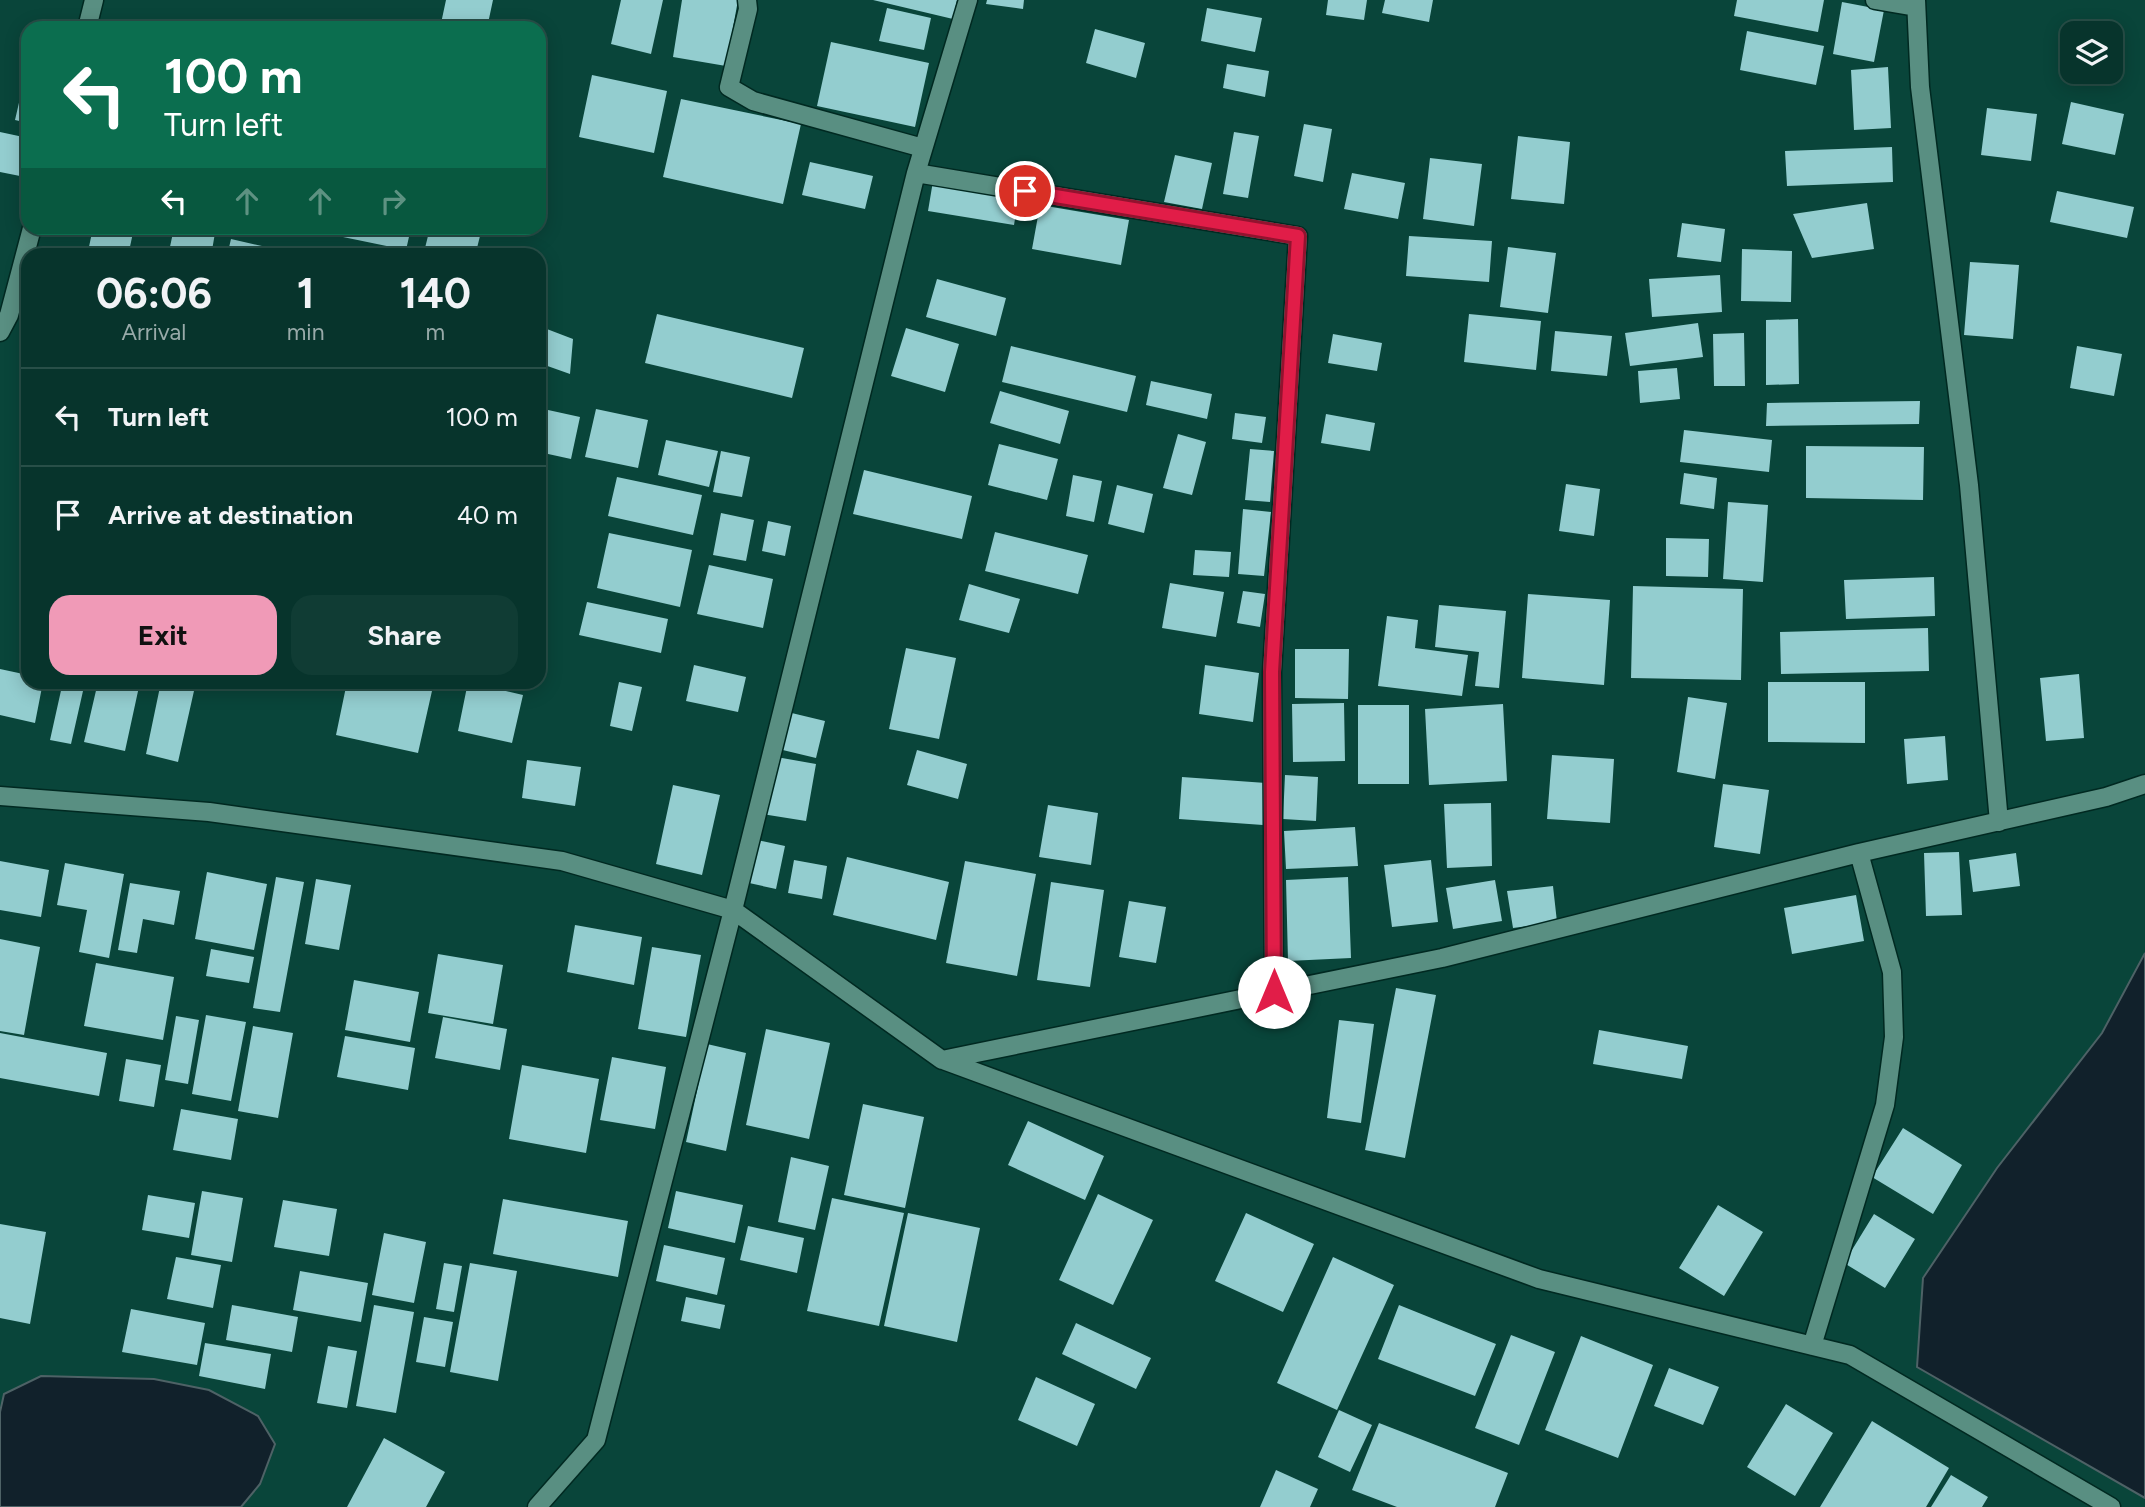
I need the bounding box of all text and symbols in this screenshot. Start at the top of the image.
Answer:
map controls [2060,21,2123,84]
button: layers [2060,21,2123,84]
text: 100 m [164,46,303,105]
icon: left [49,49,140,140]
text: Turn left [164,106,283,144]
pin [995,161,1055,221]
icon: arrive [1006,172,1044,210]
icon: left [155,182,193,220]
icon: ahead [228,182,266,220]
icon: ahead [301,182,339,220]
icon: right [374,182,412,220]
text: 06:06 [96,268,212,319]
text: 1 [297,268,314,319]
text: 140 [399,268,471,319]
text: Arrival [121,318,186,346]
text: min [287,318,324,346]
text: m [425,318,445,346]
icon: left [49,398,87,436]
text: Turn left [108,401,209,433]
text: 100 m [445,401,518,433]
icon: arrive [49,496,87,534]
text: Arrive at destination [108,499,353,531]
text: 40 m [457,499,518,531]
button: Exit [49,595,277,675]
button: Share [291,595,518,675]
position arrow [1237,955,1311,1029]

